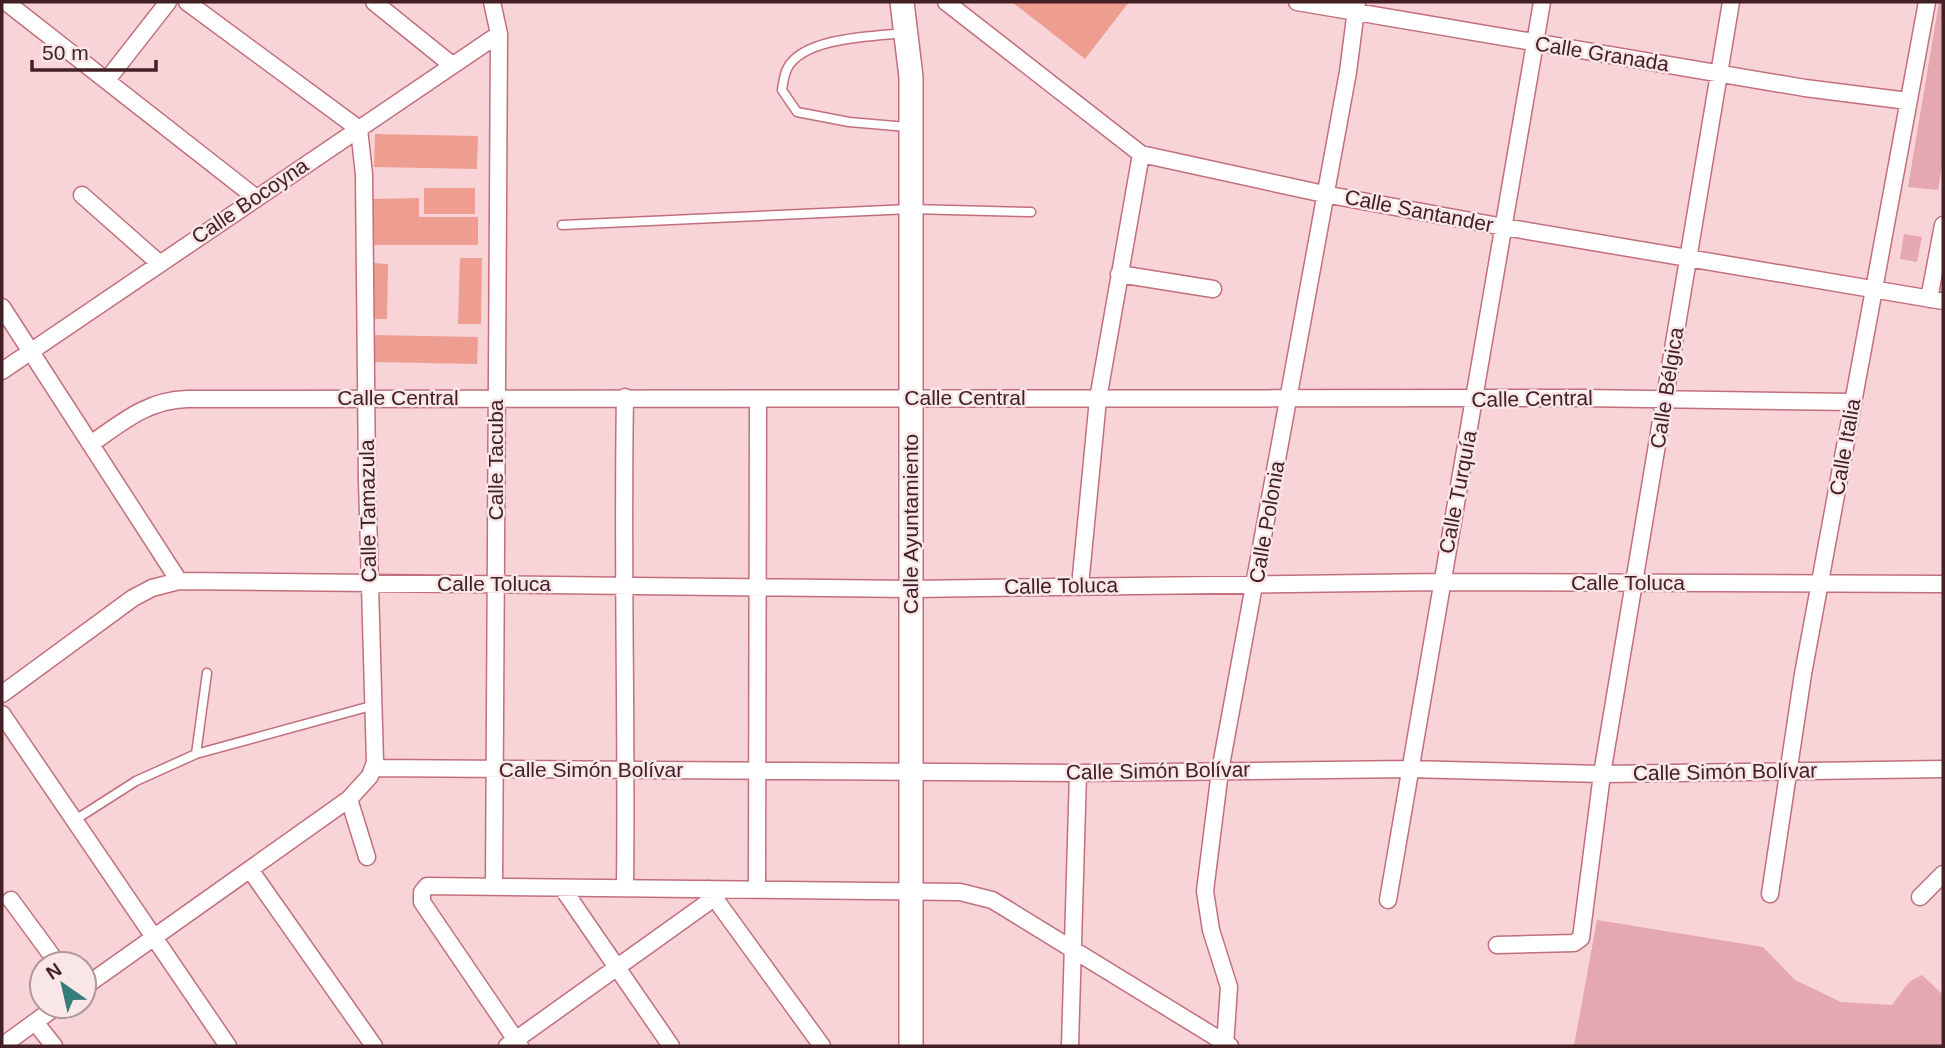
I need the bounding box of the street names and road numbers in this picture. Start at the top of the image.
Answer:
street label: Calle Granada [1533,32,1671,76]
street label: Calle Bocoyna [187,153,313,248]
street label: Calle Santander [1343,185,1495,236]
street label: Calle Bélgica [1646,325,1688,450]
street label: Calle Central [337,386,459,409]
street label: Calle Central [904,386,1026,409]
street label: Calle Central [1471,386,1593,411]
street label: Calle Italia [1825,396,1864,497]
street label: Calle Tacuba [484,399,507,521]
street label: Calle Turquía [1434,428,1481,555]
street label: Calle Ayuntamiento [899,434,922,614]
street label: Calle Tamazula [355,439,380,583]
street label: Calle Polonia [1244,459,1289,585]
street label: Calle Toluca [1571,571,1685,594]
street label: Calle Toluca [437,572,551,595]
street label: Calle Toluca [1004,573,1119,598]
street label: Calle Simón Bolívar [1066,757,1250,784]
street label: Calle Simón Bolívar [499,758,683,781]
street label: Calle Simón Bolívar [1633,758,1817,785]

